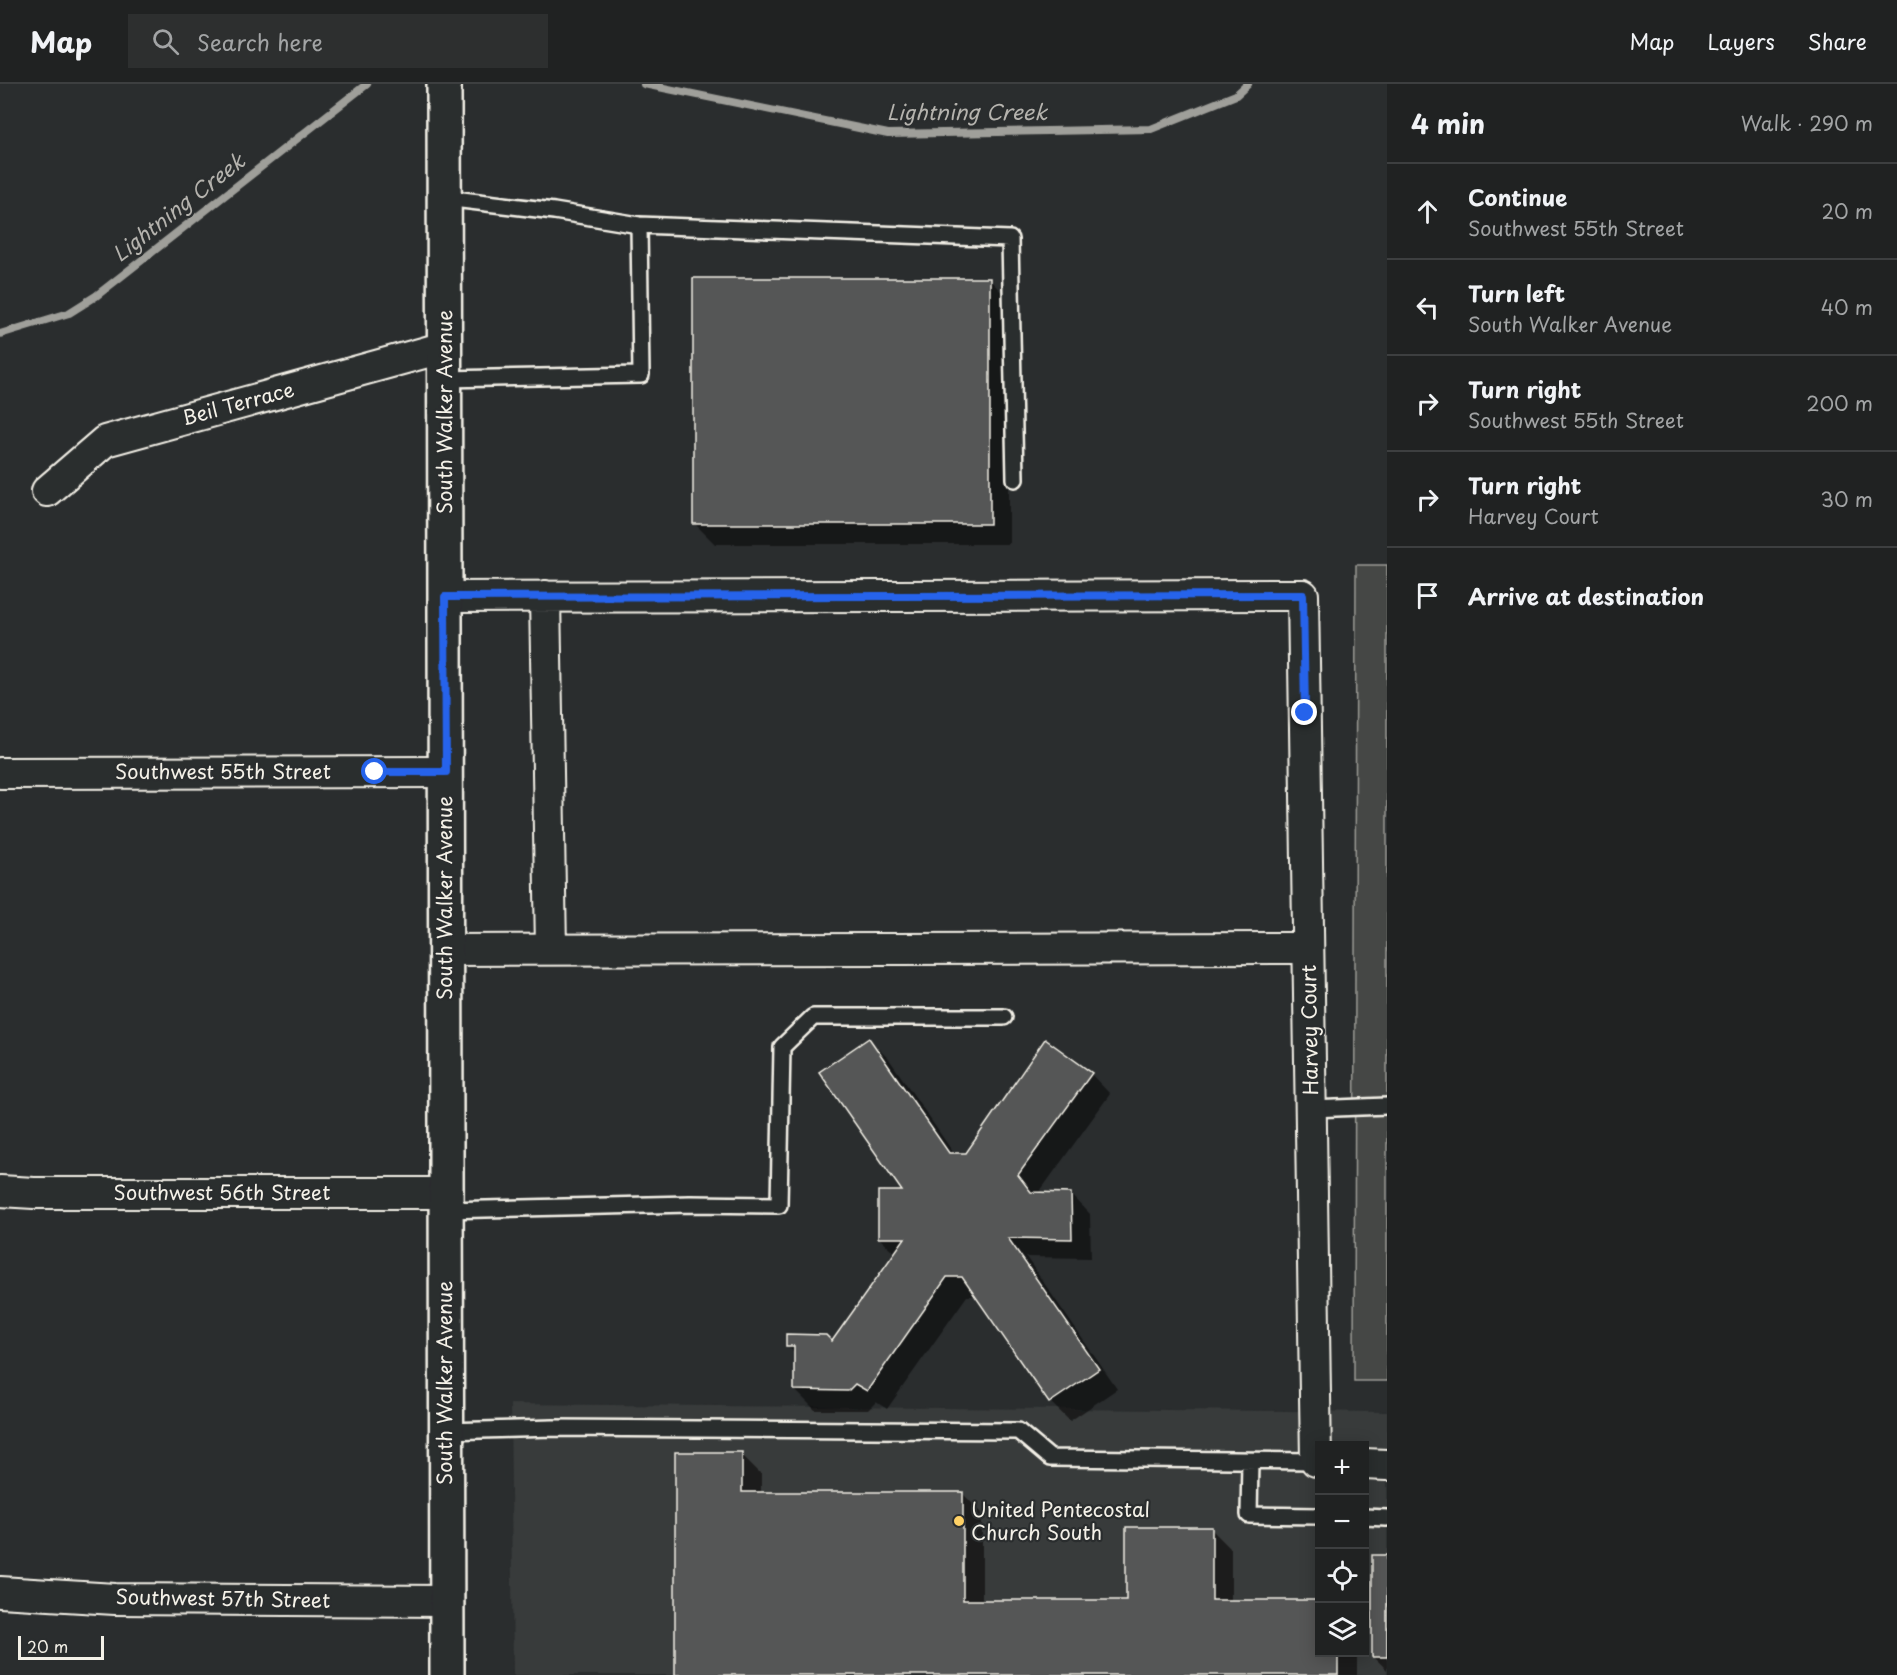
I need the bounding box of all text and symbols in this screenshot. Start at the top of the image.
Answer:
search box [128,14,548,68]
text: Map [30,20,92,63]
icon: search [149,25,182,58]
text: Search here [197,25,323,58]
text: Map [1630,25,1674,57]
text: Layers [1707,25,1775,57]
text: Share [1808,25,1867,57]
water label: Lightning Creek [887,95,1048,127]
text: 4 min [1411,104,1485,143]
text: Walk · 290 m [1741,108,1873,138]
water label: Lightning Creek [105,144,252,268]
text: Continue [1468,180,1567,213]
icon: ahead [1411,195,1444,228]
text: 20 m [1821,196,1873,226]
text: Southwest 55th Street [1468,213,1684,243]
text: Turn left [1468,276,1565,309]
icon: left [1411,291,1444,324]
text: 40 m [1821,292,1873,322]
text: South Walker Avenue [1468,309,1672,339]
street label: South Walker Avenue [429,310,459,514]
text: Turn right [1468,372,1581,405]
street label: Beil Terrace [178,374,297,432]
icon: right [1411,387,1444,420]
text: 200 m [1806,388,1873,418]
text: Southwest 55th Street [1468,405,1684,435]
text: Turn right [1468,468,1581,501]
icon: right [1411,483,1444,516]
text: 30 m [1820,484,1873,514]
text: Harvey Court [1468,501,1599,531]
icon: arrive [1411,579,1444,612]
text: Arrive at destination [1468,579,1704,612]
route end [1291,699,1317,725]
street label: Southwest 55th Street [115,756,331,786]
route start [361,758,387,784]
street label: South Walker Avenue [429,796,459,1000]
street label: Harvey Court [1293,964,1325,1096]
street label: Southwest 56th Street [114,1177,330,1207]
street label: South Walker Avenue [429,1281,459,1485]
map controls [1315,1441,1369,1657]
button: + [1315,1441,1369,1495]
place label: United Pentecostal Church South [971,1494,1150,1547]
button: − [1315,1495,1369,1549]
marker: United Pentecostal Church South [952,1514,966,1528]
button: locate [1315,1549,1369,1603]
street label: Southwest 57th Street [115,1581,331,1615]
button: layers [1315,1603,1369,1657]
scale bar [18,1633,104,1660]
text: 20 m [27,1634,68,1658]

